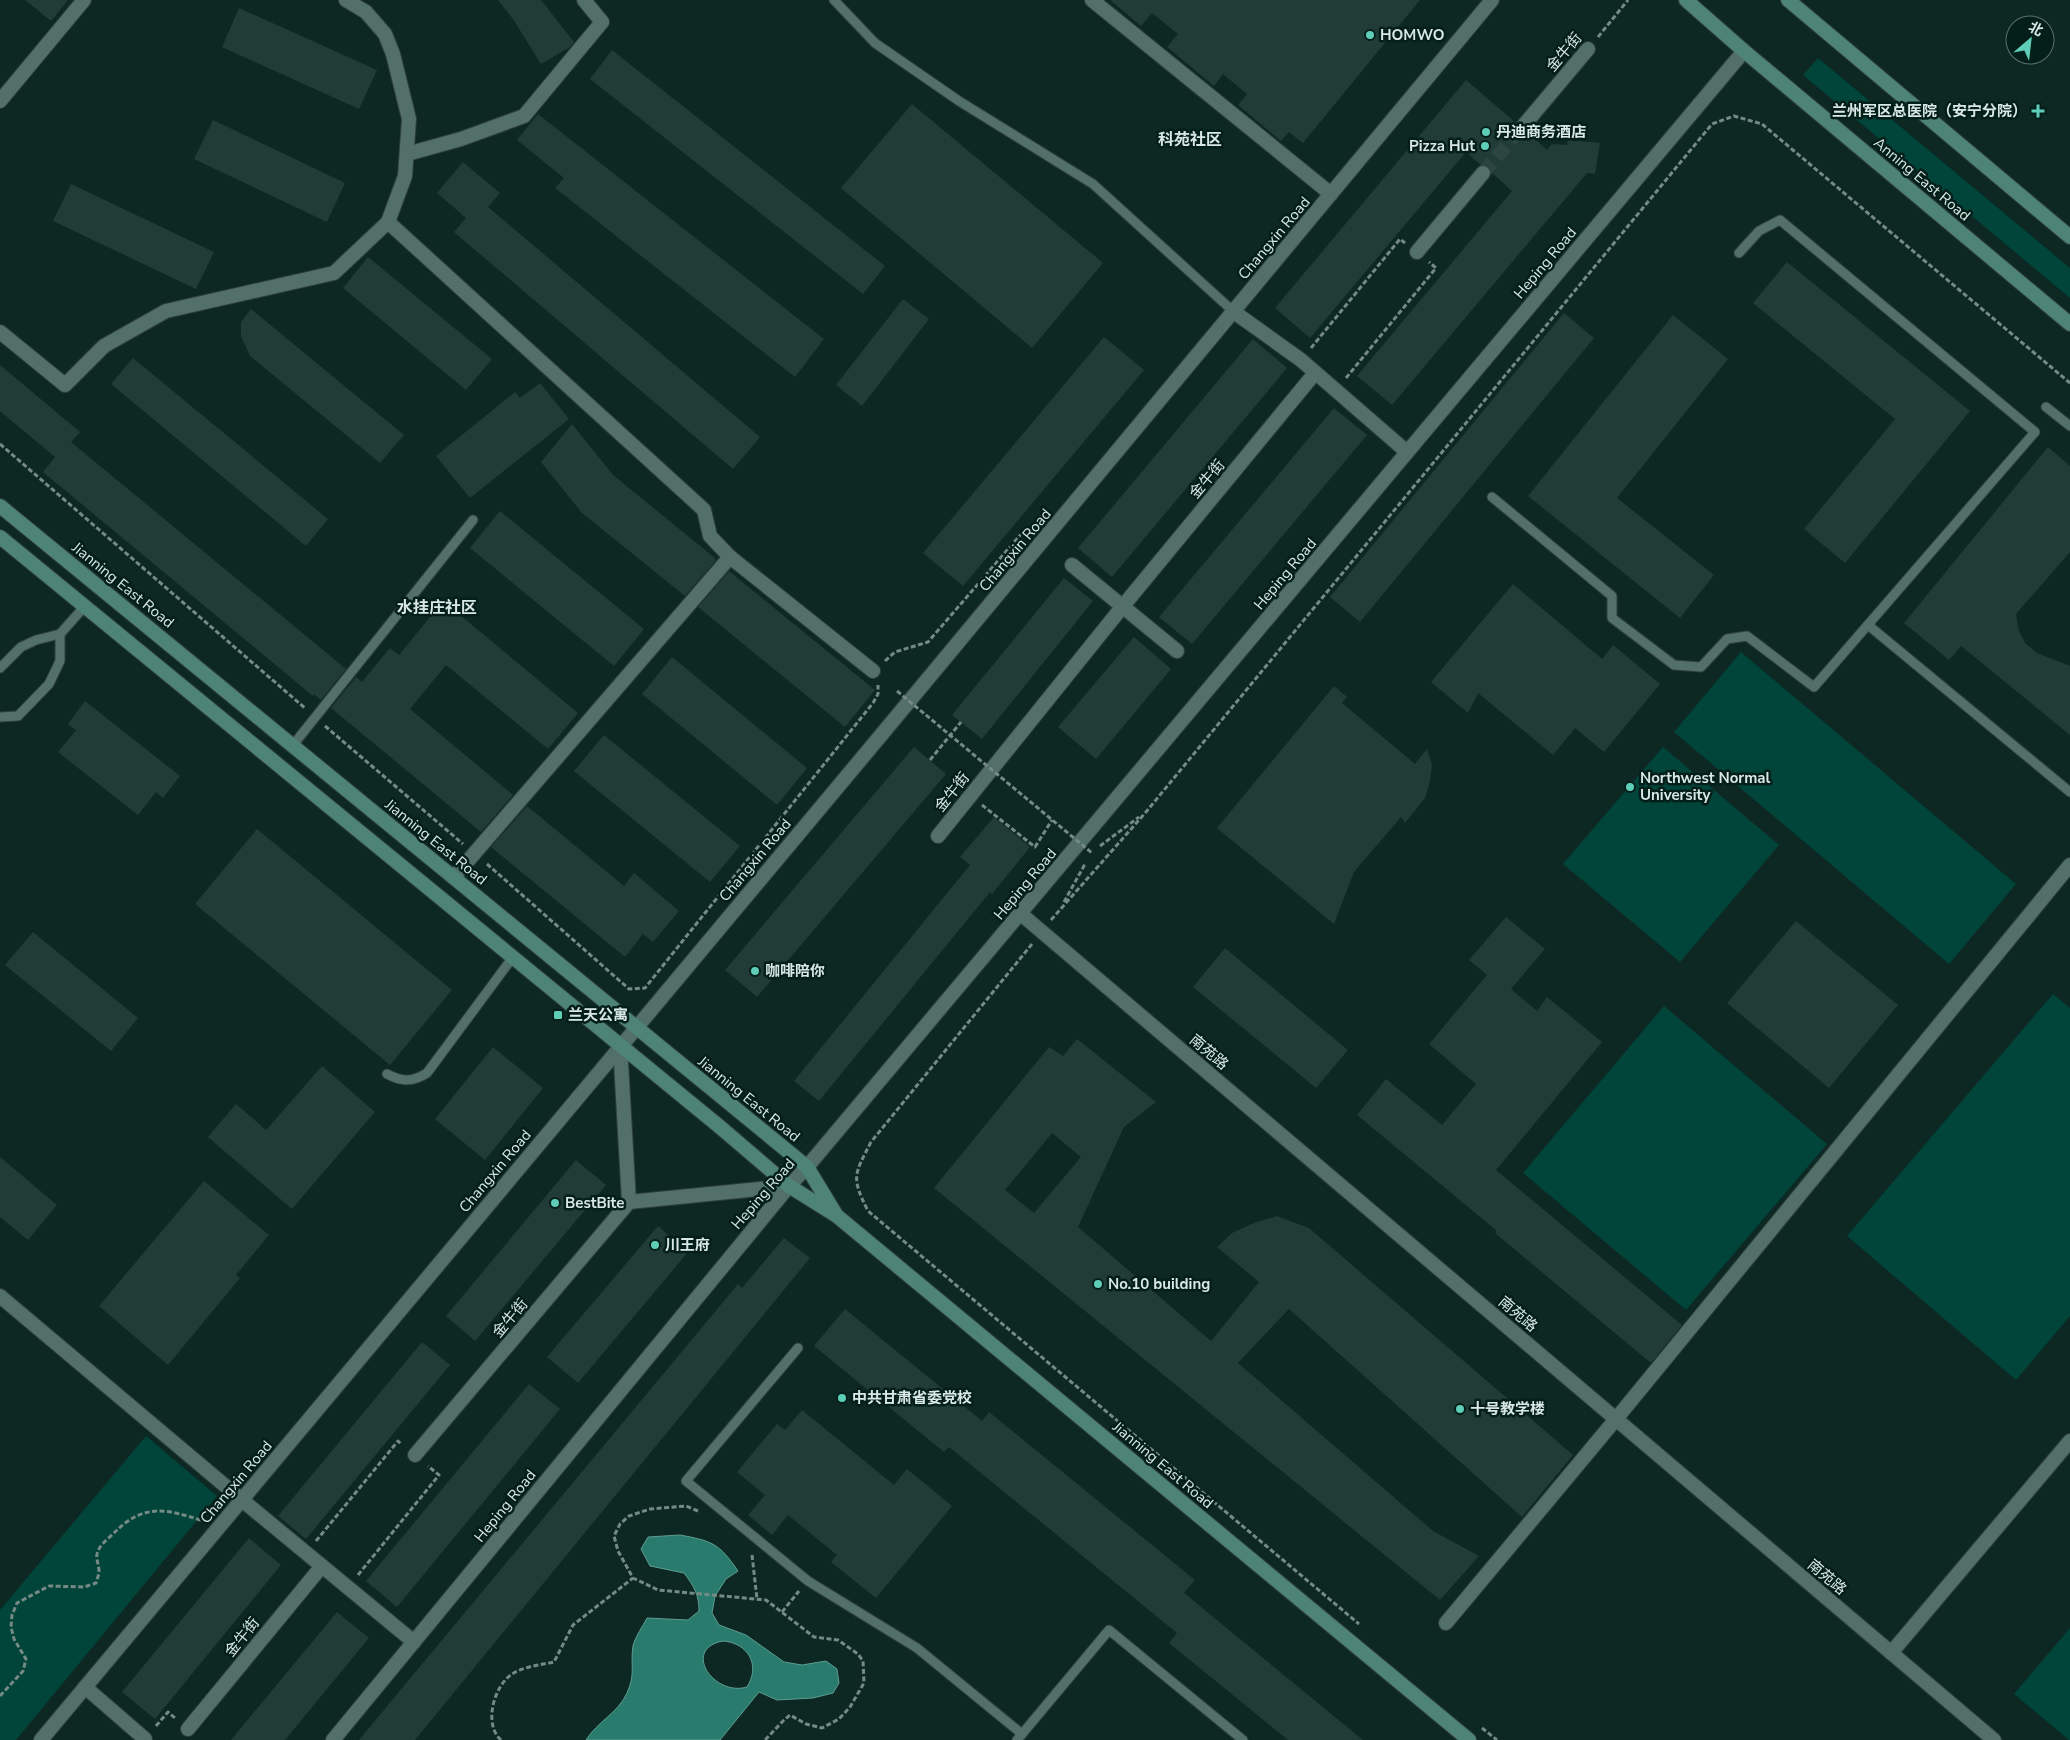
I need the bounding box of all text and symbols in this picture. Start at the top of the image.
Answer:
north arrow [2005,15,2055,65]
text: 北 [2025,17,2047,41]
place label: HOMWO [1380,25,1445,45]
street label: 金牛街 [1542,28,1586,76]
marker: HOMWO [1364,29,1376,41]
place label: 兰州军区总医院（安宁分院） [1832,101,2027,121]
marker: 兰州军区总医院（安宁分院） [2031,104,2045,118]
place label: 丹迪商务酒店 [1496,122,1586,142]
marker: 丹迪商务酒店 [1480,126,1492,138]
district label: 科苑社区 [1158,129,1222,151]
street label: Anning East Road [1869,133,1975,225]
place label: Pizza Hut [1409,136,1475,156]
marker: Pizza Hut [1479,140,1491,152]
street label: Changxin Road [1233,192,1315,284]
street label: Heping Road [1509,223,1581,303]
street label: 金牛街 [1185,455,1229,503]
street label: Changxin Road [974,504,1056,596]
street label: Heping Road [1249,534,1321,614]
street label: Jianning East Road [67,537,178,632]
district label: 水挂庄社区 [397,597,477,619]
street label: 金牛街 [930,768,974,816]
place label: Northwest Normal University [1640,768,1771,805]
marker: Northwest Normal University [1624,781,1636,793]
street label: Jianning East Road [380,794,491,889]
street label: Changxin Road [714,814,796,906]
street label: Heping Road [989,844,1061,924]
place label: 咖啡陪你 [765,961,825,981]
marker: 咖啡陪你 [749,965,761,977]
place label: 兰天公寓 [568,1005,628,1025]
marker: 兰天公寓 [552,1009,564,1021]
street label: 南苑路 [1185,1030,1233,1074]
street label: Jianning East Road [693,1051,804,1146]
street label: Changxin Road [454,1125,536,1217]
street label: Heping Road [727,1154,799,1234]
place label: BestBite [565,1193,624,1213]
marker: BestBite [549,1197,561,1209]
place label: 川王府 [665,1235,710,1255]
marker: 川王府 [649,1239,661,1251]
place label: No.10 building [1108,1274,1210,1294]
marker: No.10 building [1092,1278,1104,1290]
street label: 南苑路 [1494,1292,1542,1336]
street label: 金牛街 [488,1294,532,1342]
place label: 中共甘肃省委党校 [852,1388,972,1408]
marker: 中共甘肃省委党校 [836,1392,848,1404]
place label: 十号教学楼 [1470,1399,1545,1419]
marker: 十号教学楼 [1454,1403,1466,1415]
street label: Jianning East Road [1108,1416,1218,1513]
street label: Changxin Road [195,1436,277,1528]
street label: Heping Road [470,1466,540,1546]
street label: 南苑路 [1803,1555,1851,1599]
street label: 金牛街 [220,1613,264,1661]

